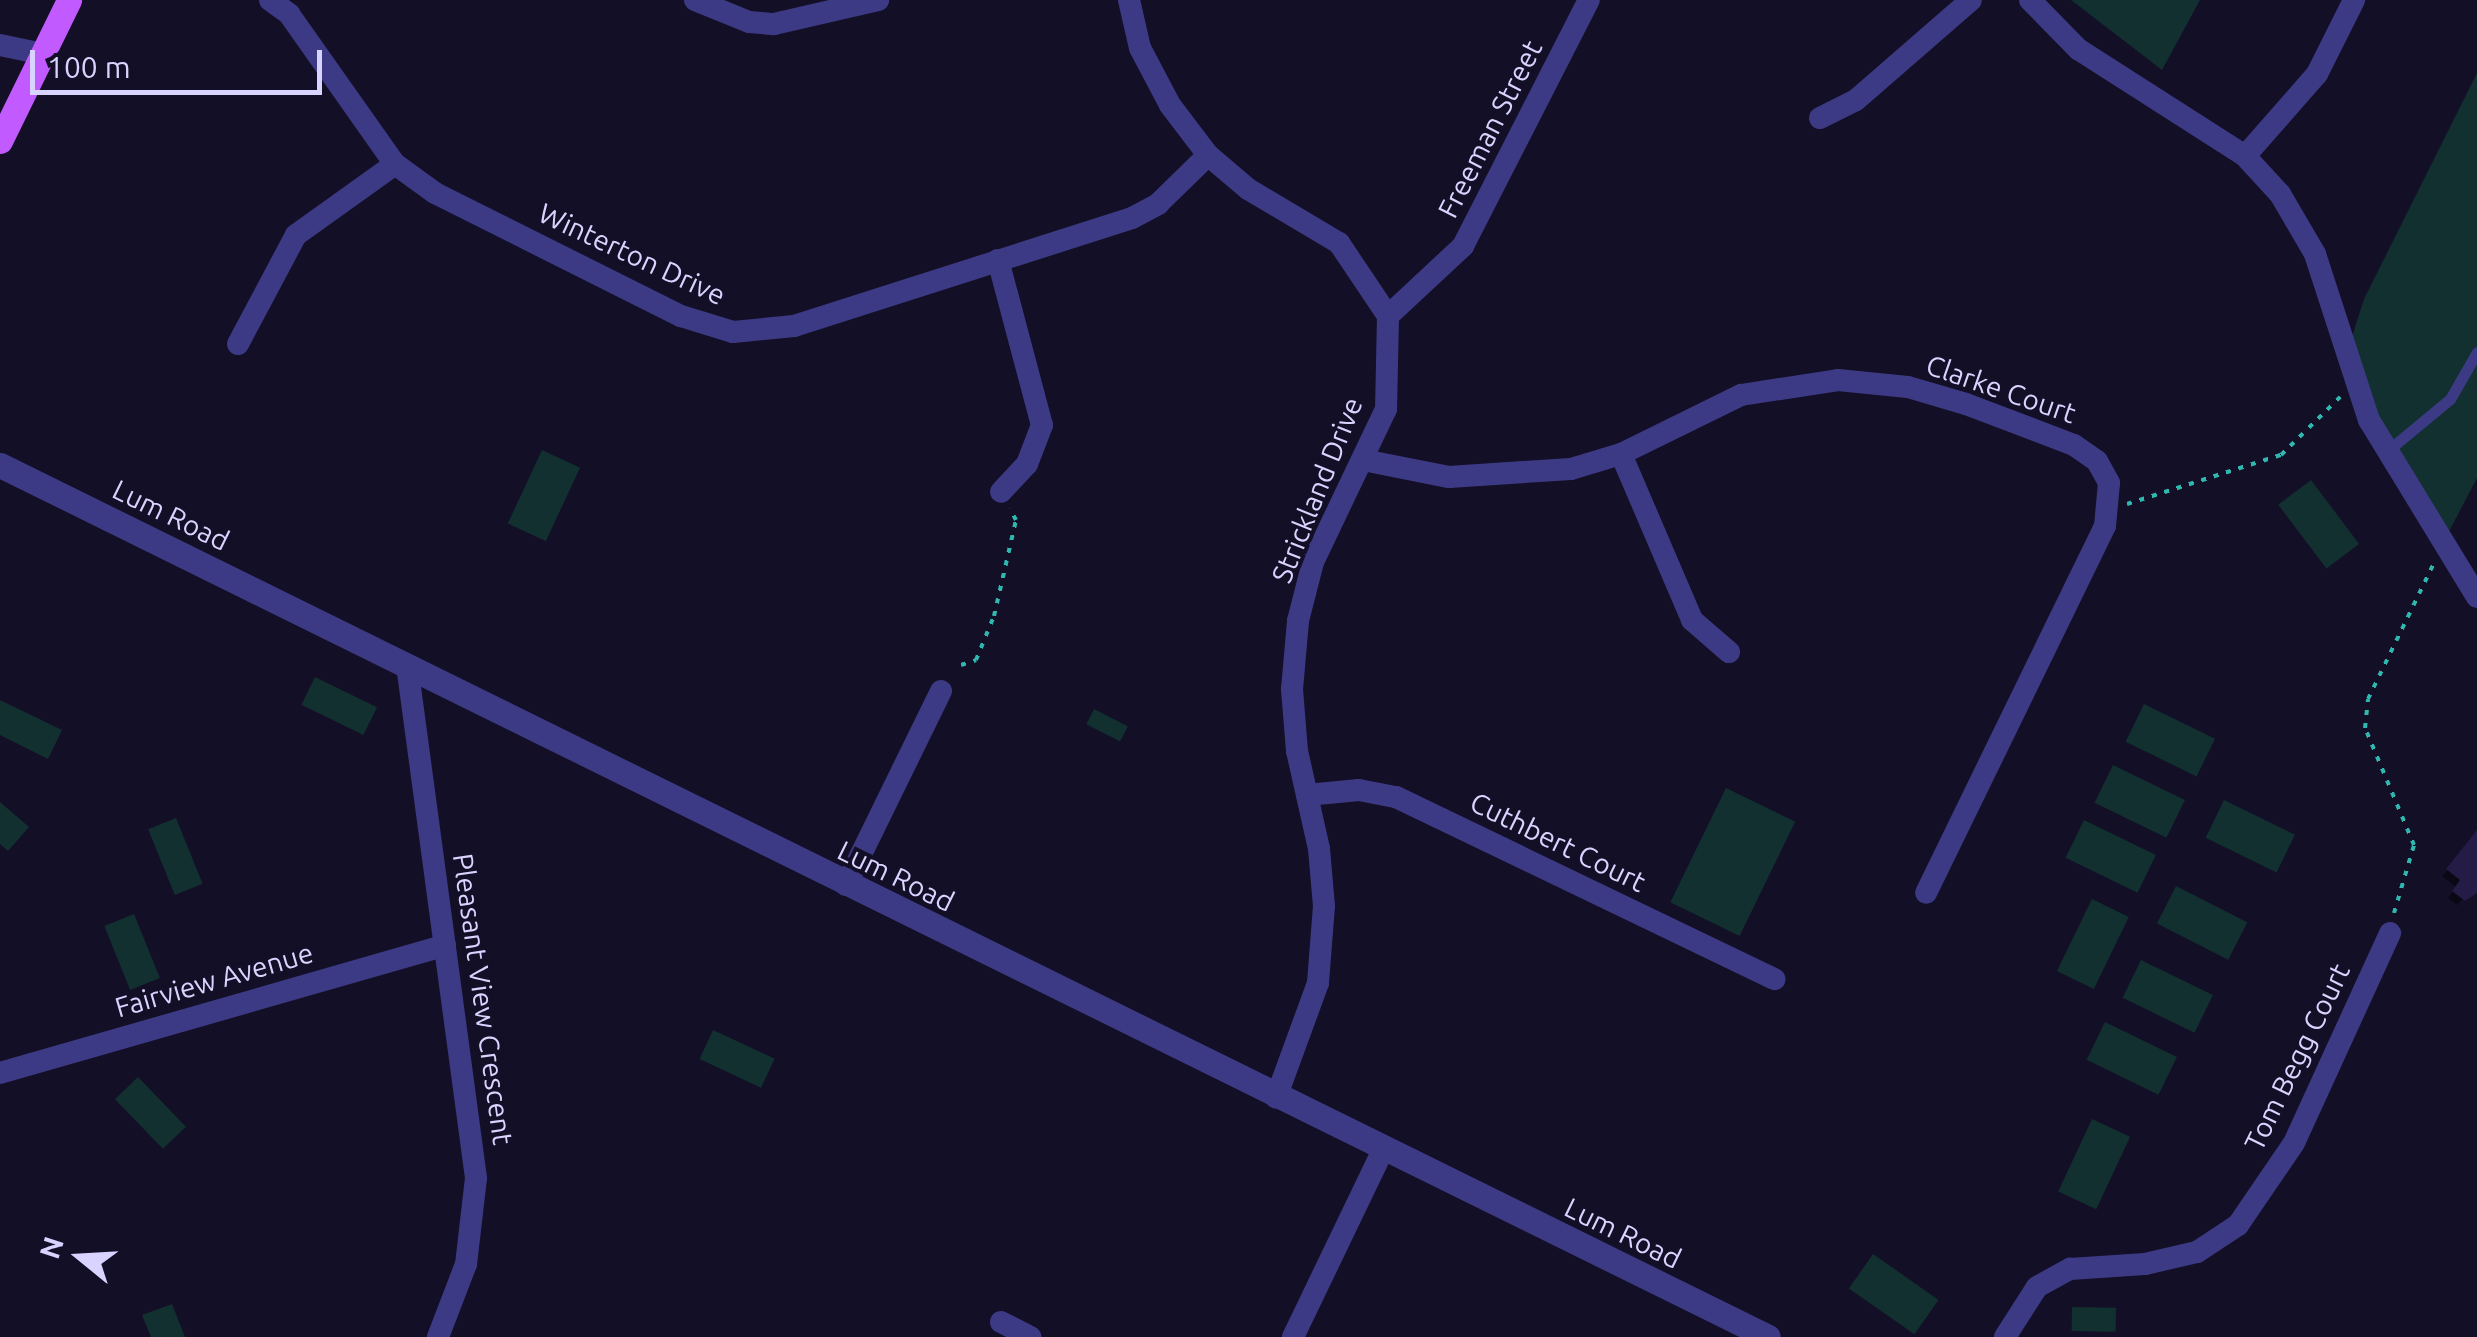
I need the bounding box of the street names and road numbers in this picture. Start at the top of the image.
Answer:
street label: Freeman Street [1431,35,1549,223]
street label: Winterton Drive [533,196,731,312]
street label: Clarke Court [1922,348,2080,430]
street label: Strickland Drive [1265,392,1369,588]
street label: Lum Road [107,472,235,558]
street label: Cuthbert Court [1465,785,1651,899]
street label: Lum Road [832,833,960,919]
street label: Pleasant View Crescent [446,851,520,1147]
street label: Fairview Avenue [111,936,317,1024]
street label: Tom Begg Court [2237,958,2357,1156]
street label: Lum Road [1559,1190,1687,1276]

